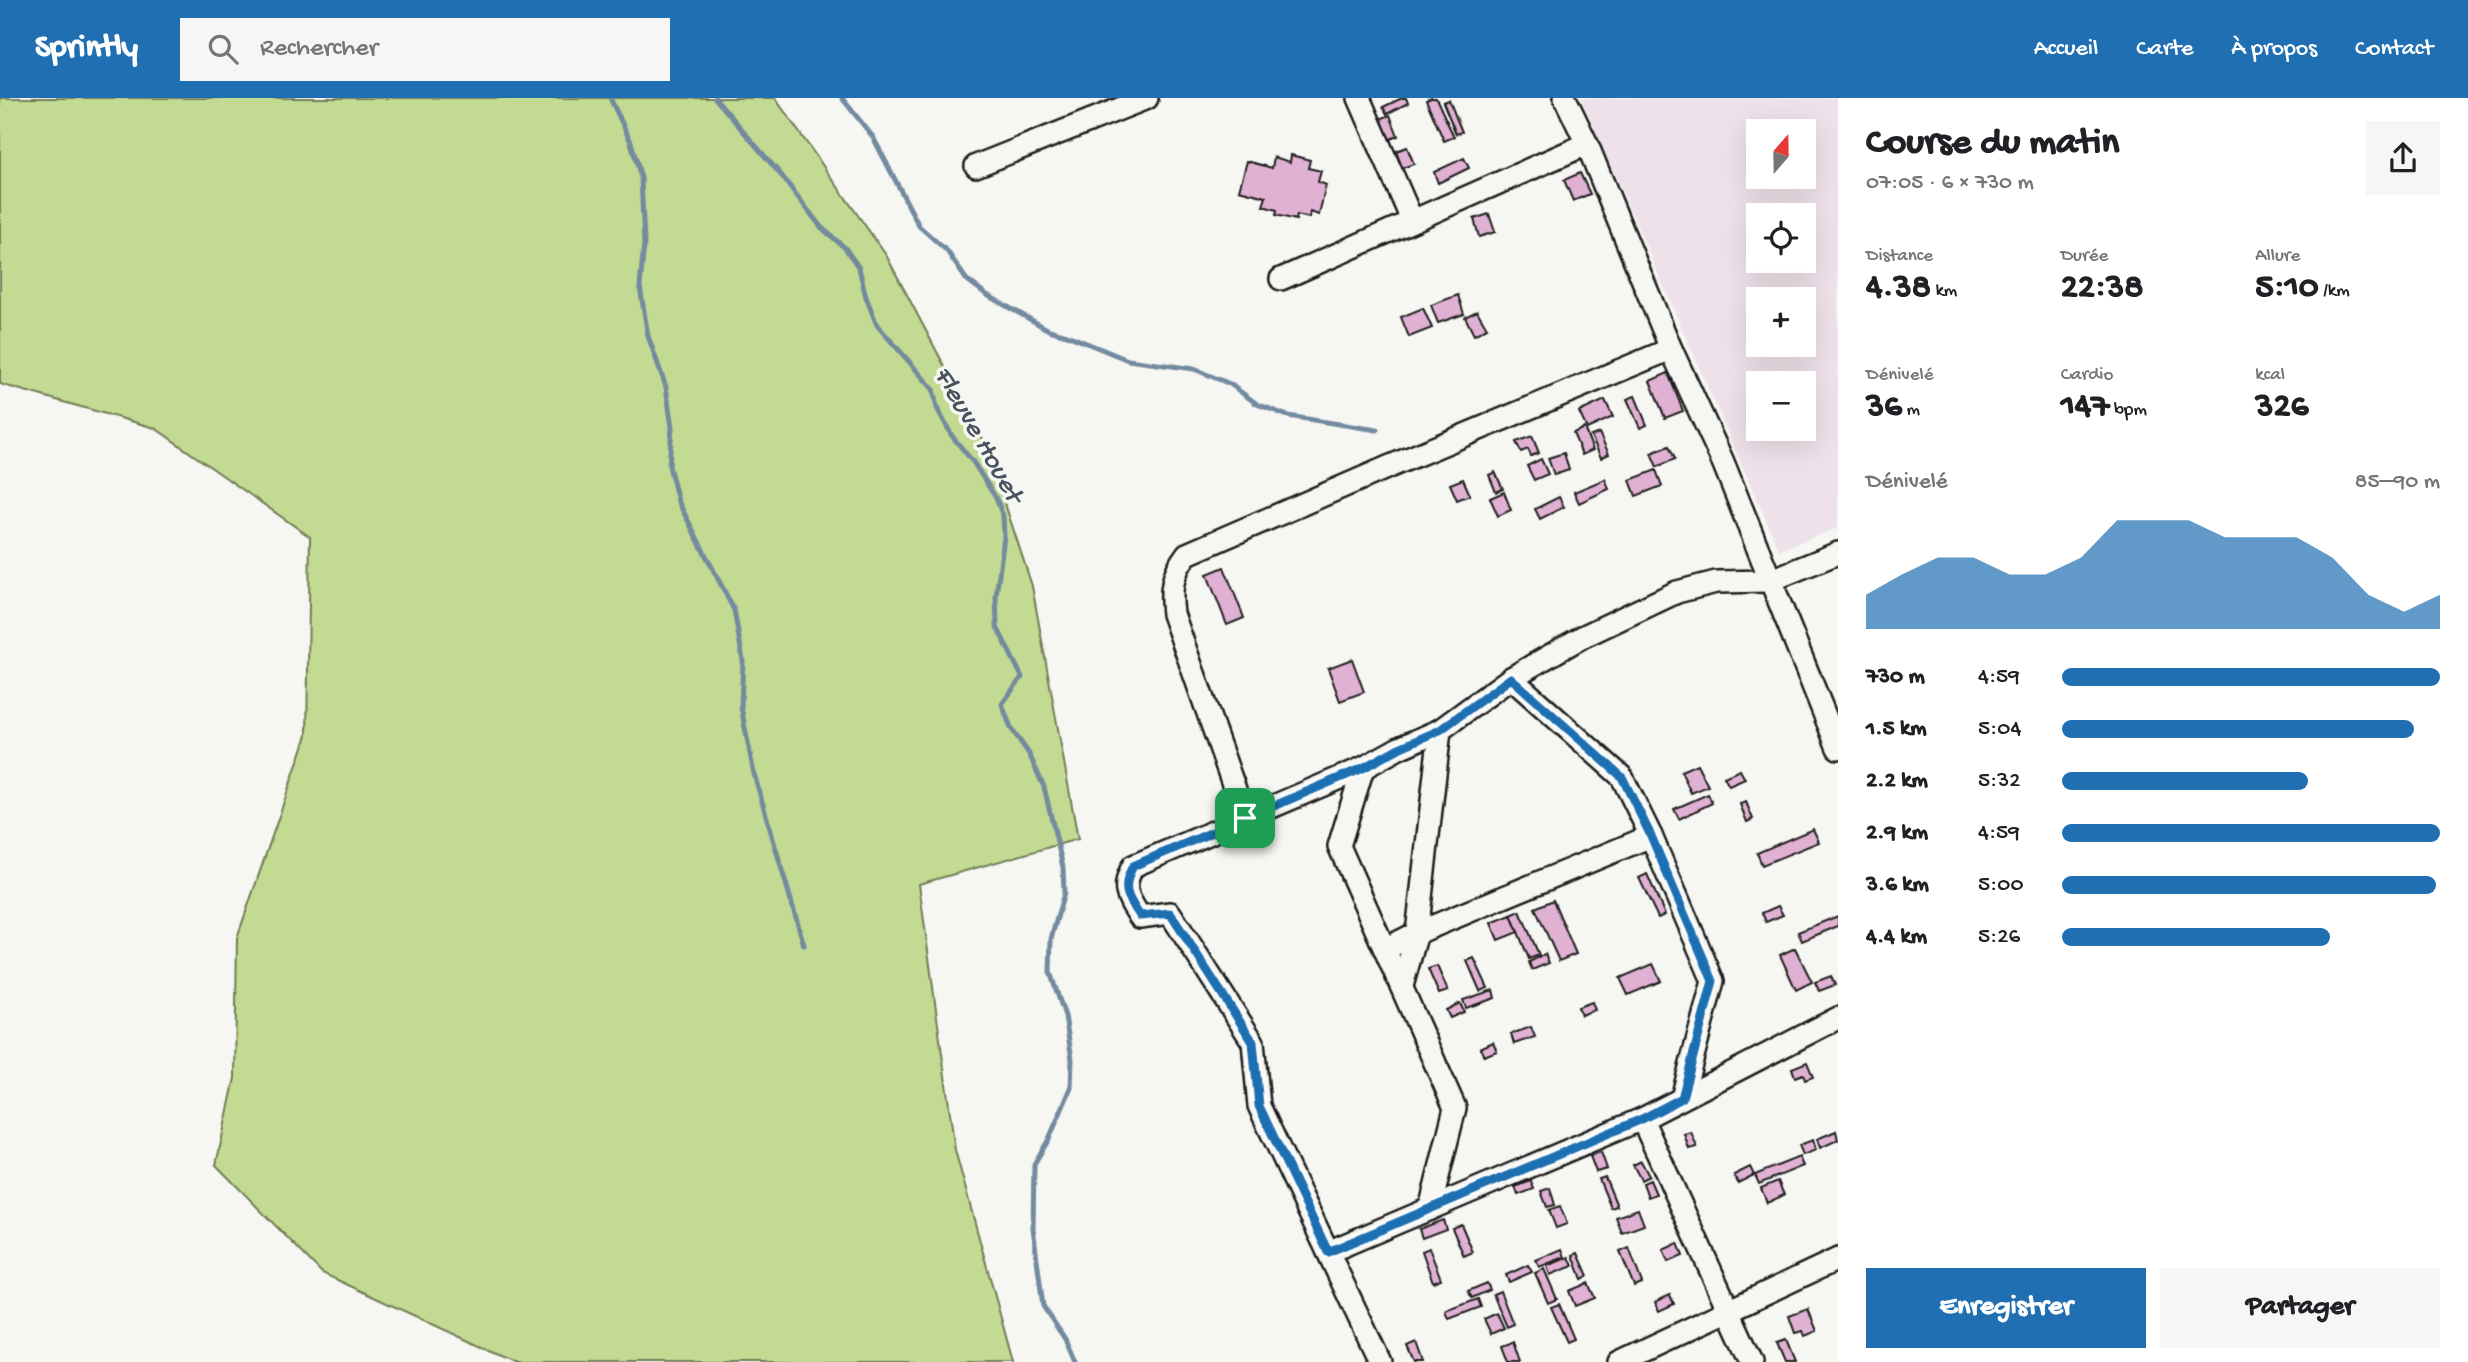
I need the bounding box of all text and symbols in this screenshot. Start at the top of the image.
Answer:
search box [180,18,670,81]
text: Sprintly [35,30,138,68]
icon: search [204,30,242,68]
text: Rechercher [260,34,378,65]
text: Accueil [2034,35,2098,64]
text: Carte [2136,35,2193,64]
text: À propos [2231,35,2317,64]
text: Contact [2355,35,2433,64]
north arrow [1746,119,1816,189]
map controls [1746,119,1816,441]
button: share [2366,121,2440,195]
text: Course du matin [1866,122,2119,166]
text: 07:05 · 6 × 730 m [1866,170,2034,197]
button: locate [1746,203,1816,273]
text: Distance [1866,245,1933,268]
text: Durée [2061,245,2108,268]
text: Allure [2255,245,2300,268]
text: 4.38 [1866,268,1931,309]
text: 22:38 [2061,268,2143,309]
text: 5:10 [2255,268,2319,309]
text: km [1931,280,1957,303]
text: /km [2319,280,2350,303]
button: + [1746,287,1816,357]
water label: Fleuve Houet [925,361,1031,513]
text: Dénivelé [1866,364,1934,387]
text: Cardio [2061,364,2113,387]
text: kcal [2255,364,2285,387]
button: − [1746,371,1816,441]
text: 36 [1866,387,1902,428]
text: 147 [2061,387,2110,428]
text: 326 [2255,387,2308,428]
text: m [1902,399,1920,422]
text: bpm [2110,399,2147,422]
text: Dénivelé [1866,469,1948,496]
text: 85–90 m [2355,469,2440,496]
text: 730 m [1866,664,1925,691]
text: 4:59 [1978,664,2020,691]
text: 1.5 km [1866,716,1927,743]
text: 5:04 [1978,716,2021,743]
text: 2.2 km [1866,768,1928,795]
text: 5:32 [1978,768,2021,795]
pin [1215,788,1275,848]
icon: arrive [1226,799,1264,837]
text: 2.9 km [1866,820,1928,847]
text: 4:59 [1978,820,2020,847]
text: 3.6 km [1866,872,1929,899]
text: 5:00 [1978,872,2023,899]
text: 4.4 km [1866,924,1927,951]
text: 5:26 [1978,924,2020,951]
button: Enregistrer [1866,1268,2146,1348]
button: Partager [2160,1268,2440,1348]

